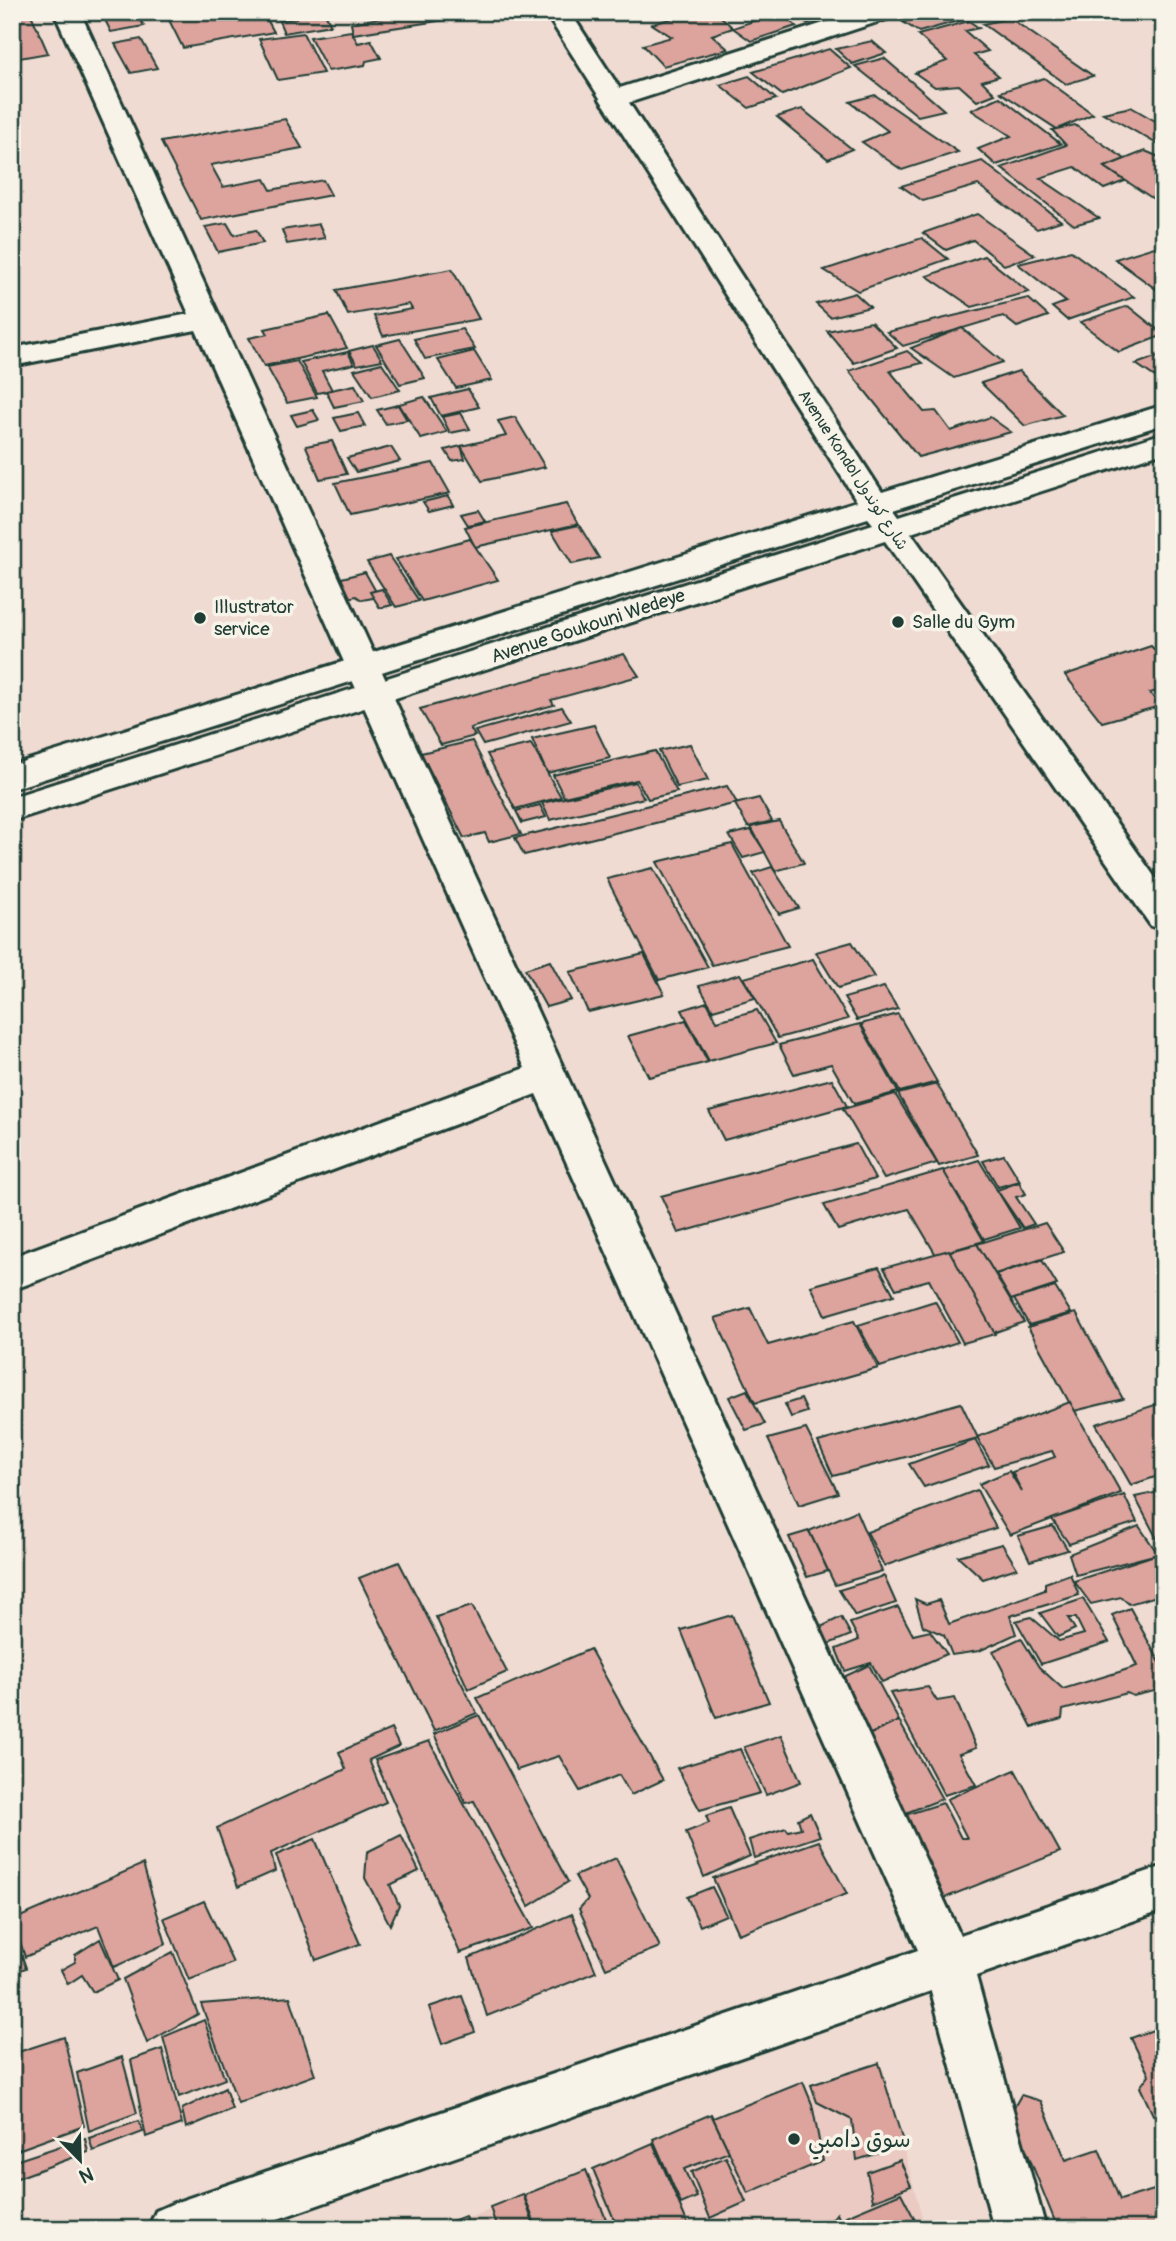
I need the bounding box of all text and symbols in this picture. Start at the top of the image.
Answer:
street label: Avenue Kondol شارع كوندول [793,386,912,554]
street label: Avenue Goukouni Wedeye [488,583,689,669]
place label: Illustrator service [214,595,294,641]
marker: Illustrator service [192,610,208,626]
place label: Salle du Gym [912,610,1015,634]
marker: Salle du Gym [890,614,906,630]
place label: سوق دامبي [808,2125,911,2160]
north arrow [46,2126,116,2196]
marker: سوق دامبي [786,2131,802,2147]
text: N [76,2161,97,2188]

